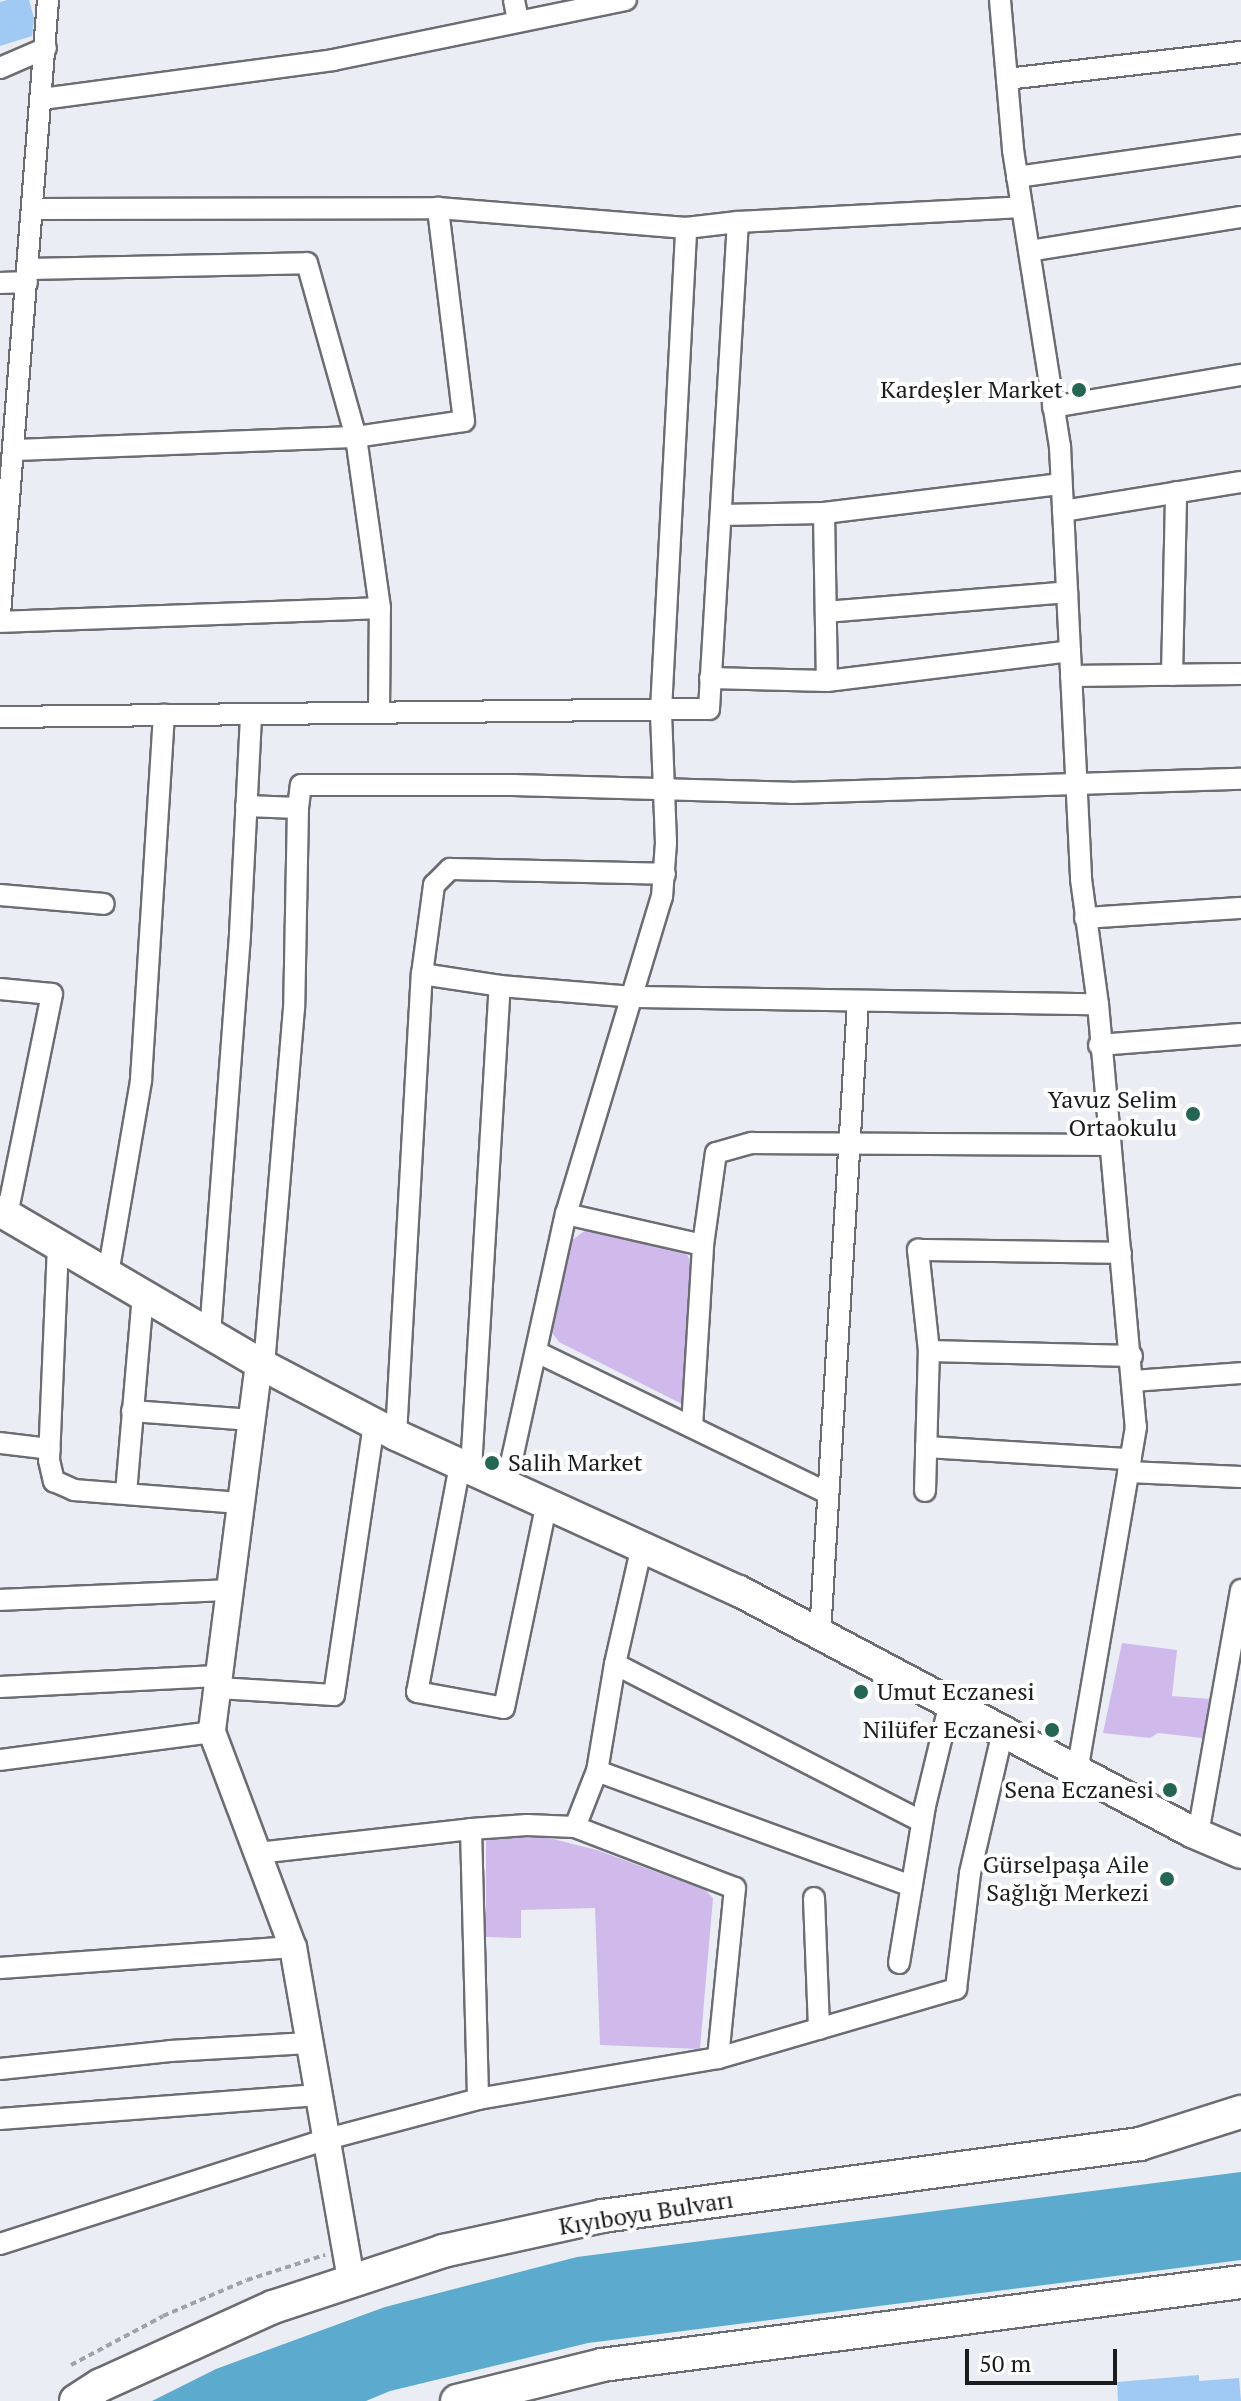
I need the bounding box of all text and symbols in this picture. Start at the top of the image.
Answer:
place label: Kardeşler Market [880,376,1063,404]
marker: Kardeşler Market [1070,381,1088,399]
place label: Yavuz Selim Ortaokulu [1048,1086,1177,1142]
marker: Yavuz Selim Ortaokulu [1184,1105,1202,1123]
place label: Salih Market [508,1449,643,1477]
marker: Salih Market [483,1454,501,1472]
place label: Umut Eczanesi [877,1678,1035,1706]
marker: Umut Eczanesi [852,1683,870,1701]
place label: Nilüfer Eczanesi [863,1716,1036,1744]
marker: Nilüfer Eczanesi [1043,1721,1061,1739]
place label: Sena Eczanesi [1004,1776,1154,1804]
marker: Sena Eczanesi [1161,1781,1179,1799]
place label: Gürselpaşa Aile Sağlığı Merkezi [982,1851,1149,1907]
marker: Gürselpaşa Aile Sağlığı Merkezi [1156,1868,1178,1890]
street label: Kıyıboyu Bulvarı [557,2185,735,2241]
scale bar [969,2333,1121,2383]
text: 50 m [979,2347,1031,2379]

